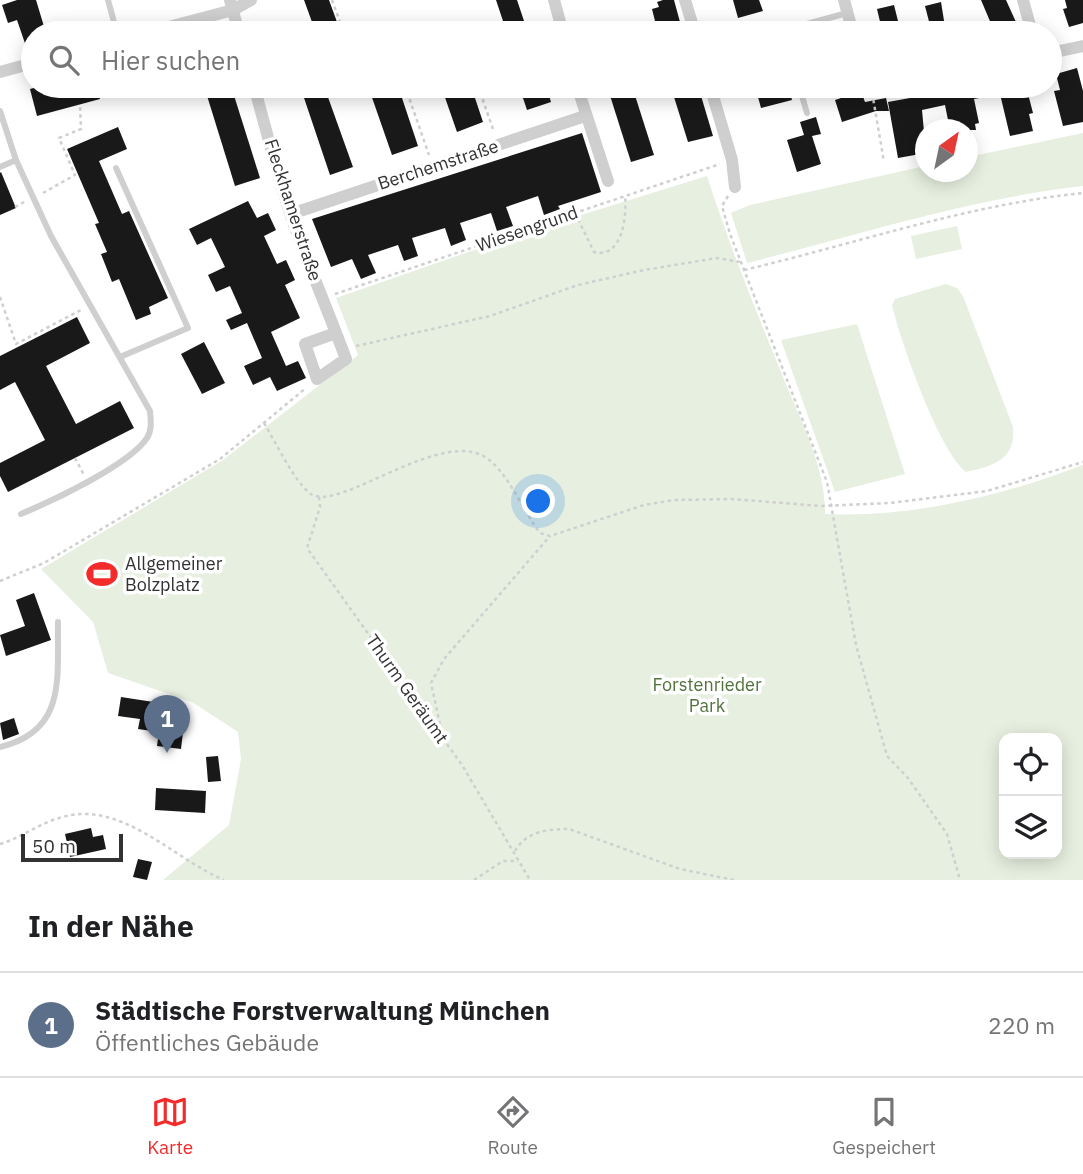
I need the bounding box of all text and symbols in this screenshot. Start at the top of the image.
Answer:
search box [21,21,1062,98]
icon: search [45,41,83,79]
text: Hier suchen [101,43,240,77]
north arrow [915,119,978,182]
street label: Berchemstraße [375,134,501,195]
street label: Fleckhamerstraße [260,136,327,284]
street label: Wiesengrund [473,200,581,257]
your location [521,484,555,518]
place label: Allgemeiner Bolzplatz [125,552,223,596]
sports icon: Allgemeiner Bolzplatz [85,557,119,591]
street label: Thurm Geräumt [361,630,454,748]
park label: Forstenrieder Park [652,673,762,717]
pin: 1 [144,695,190,753]
map controls [999,733,1062,859]
button: locate [999,733,1062,796]
button: layers [999,796,1062,859]
scale bar [21,831,122,863]
text: 50 m [32,834,76,858]
text: In der Nähe [28,906,194,945]
text: Städtische Forstverwaltung München [95,993,550,1027]
text: 1 [44,1010,58,1040]
text: 220 m [988,1010,1055,1040]
text: Öffentliches Gebäude [95,1027,319,1057]
tab: Karte [147,1093,193,1159]
tab: Route [488,1093,538,1159]
tab: Gespeichert [832,1093,936,1159]

